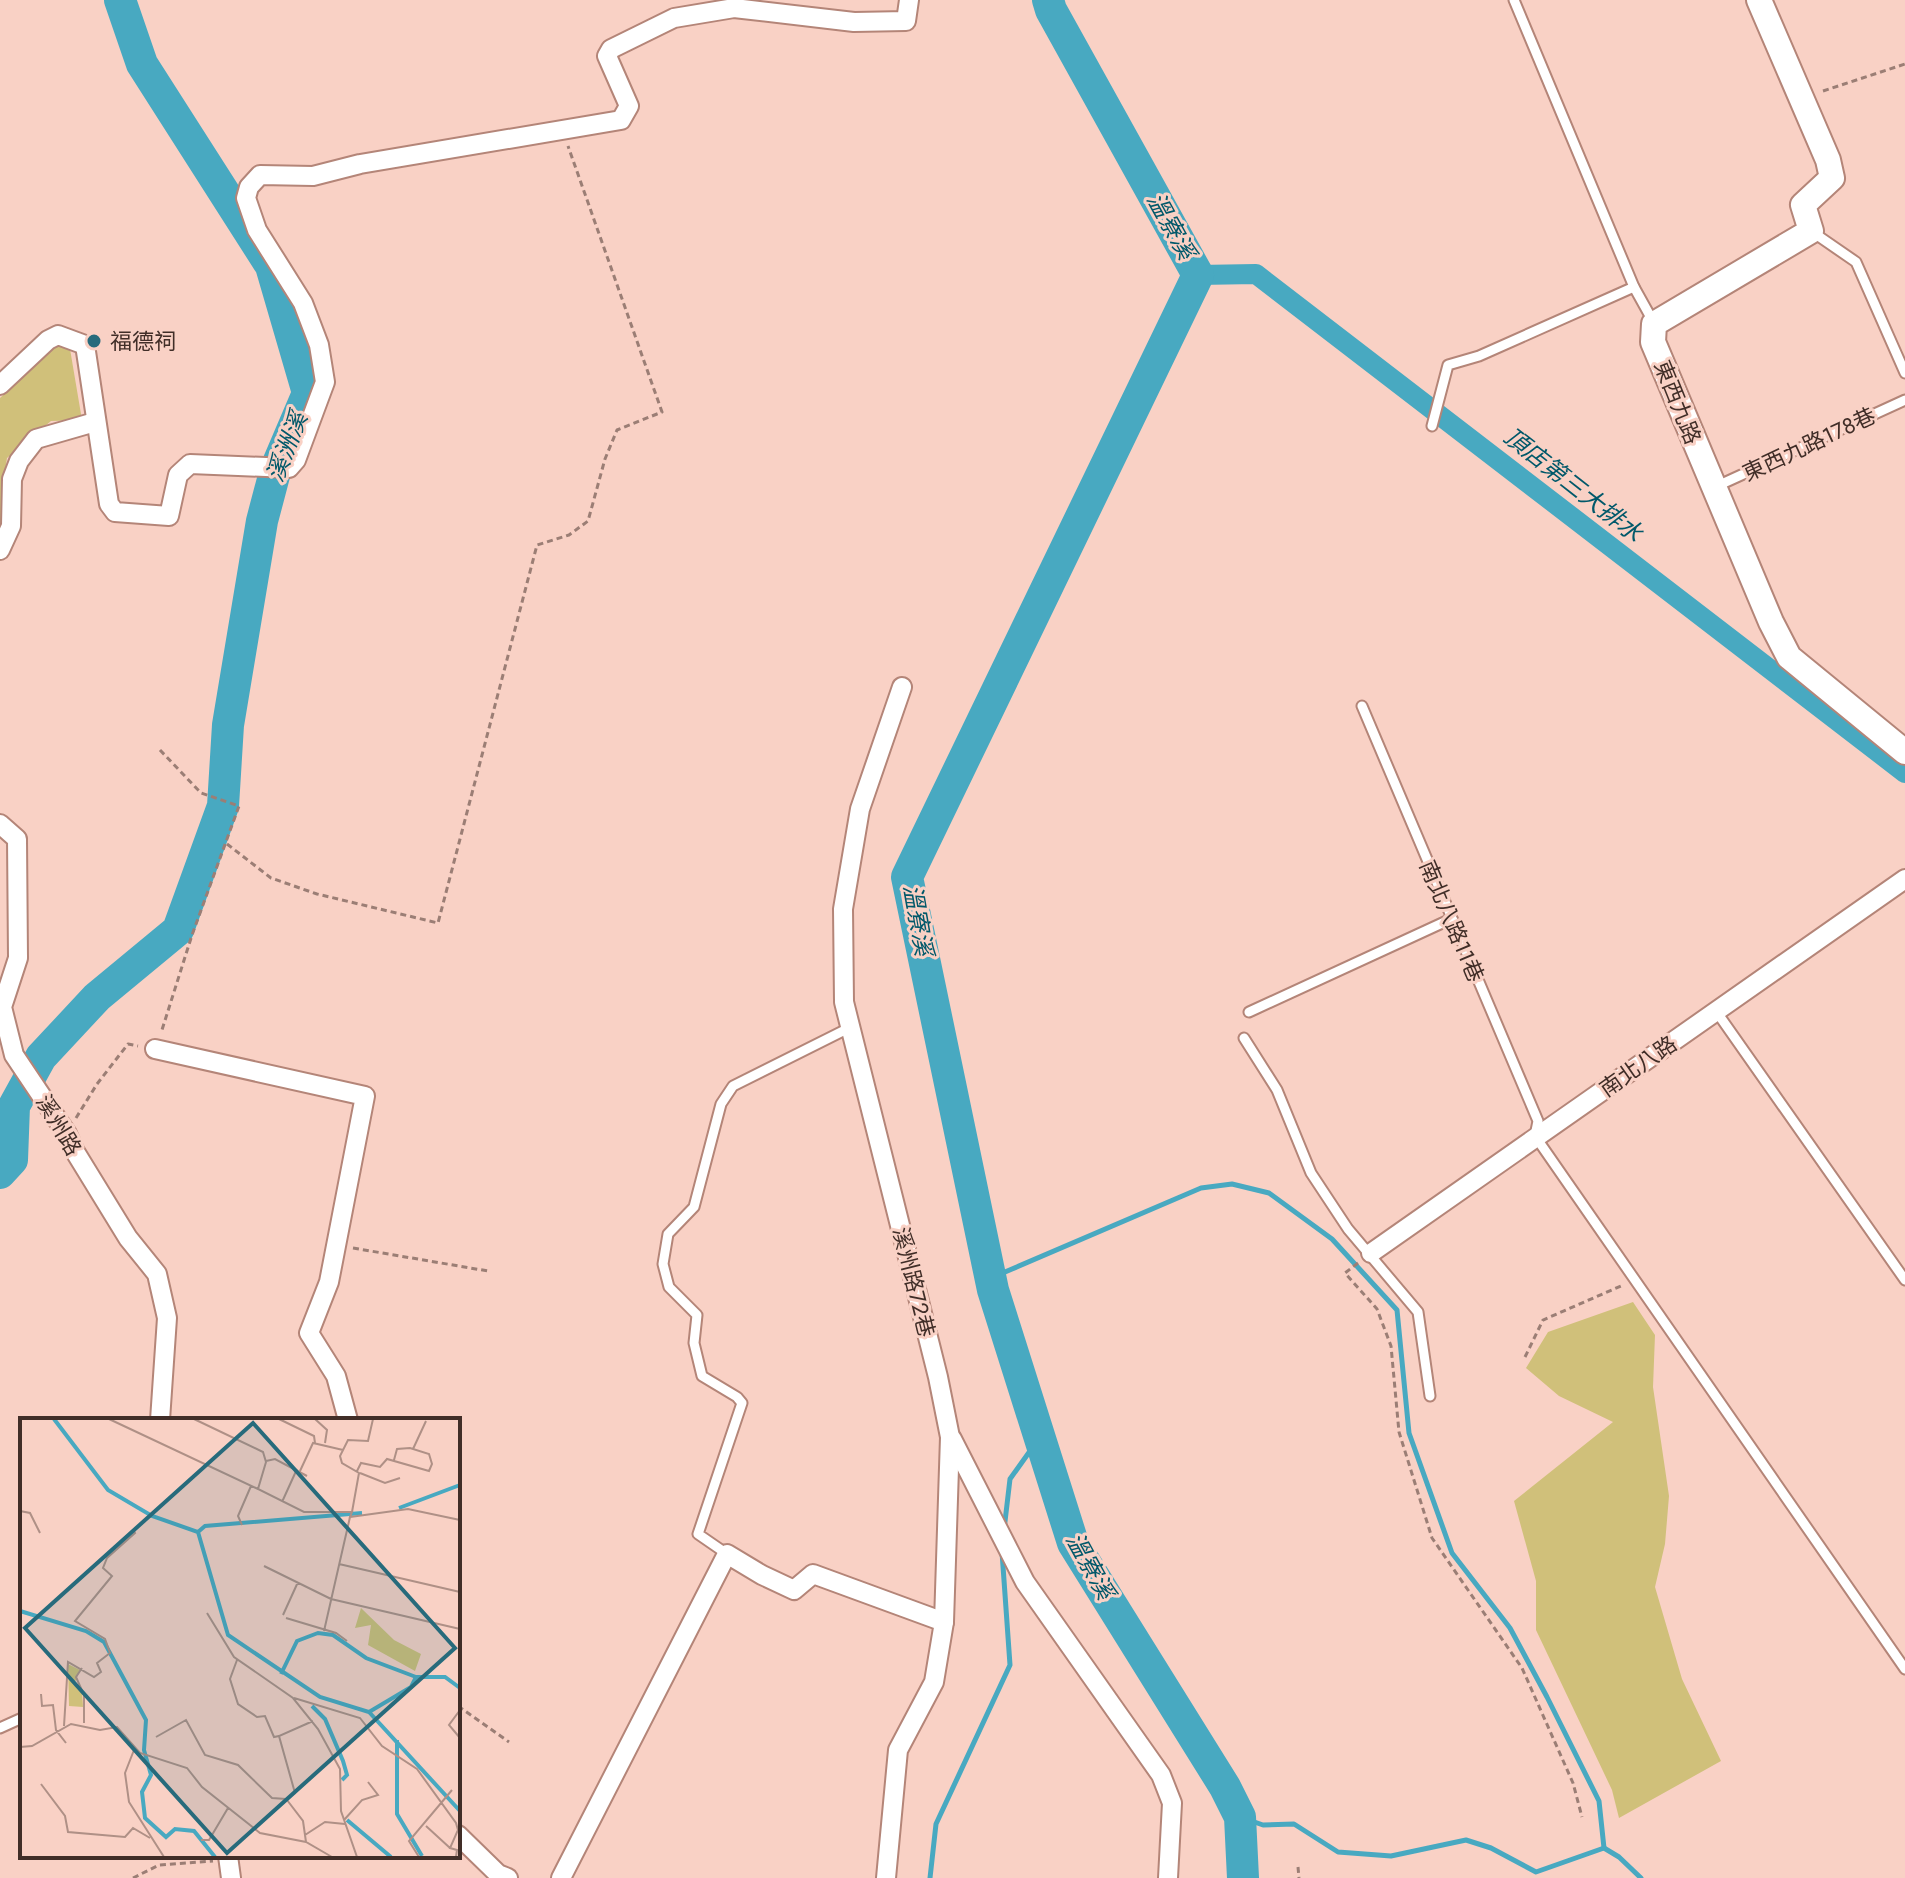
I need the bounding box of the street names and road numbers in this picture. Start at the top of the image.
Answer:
street label: 東西九路 [1647,355,1709,449]
street label: 東西九路178巷 [1737,399,1881,489]
street label: 南北八路11巷 [1412,855,1492,987]
street label: 南北八路 [1593,1028,1683,1104]
street label: 溪州路 [28,1088,90,1162]
street label: 溪州路72巷 [885,1224,943,1340]

